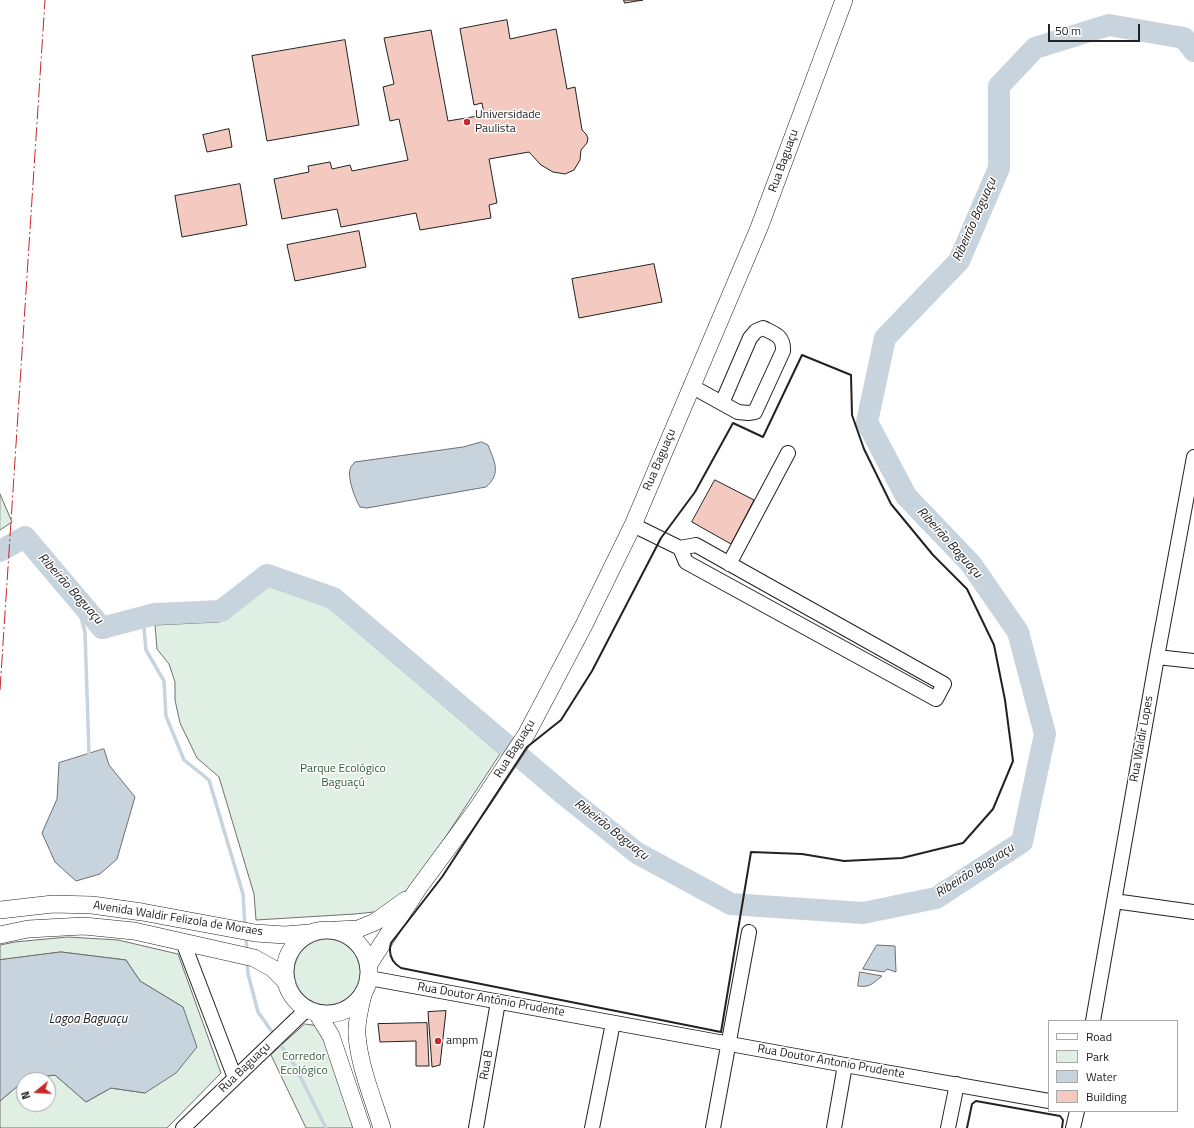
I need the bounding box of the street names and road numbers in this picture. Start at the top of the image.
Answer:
street label: Rua Baguaçu [766,128,802,194]
street label: Rua Baguaçu [640,427,680,493]
street label: Rua Waldir Lopes [1127,695,1157,783]
street label: Rua Baguaçu [491,717,539,781]
street label: Avenida Waldir Felizola de Moraes [92,898,264,940]
street label: Rua Doutor Antônio Prudente [416,980,566,1020]
street label: Rua Baguaçu [216,1040,274,1096]
street label: Rua Doutor Antonio Prudente [756,1042,906,1082]
street label: Rua B [477,1049,497,1081]

